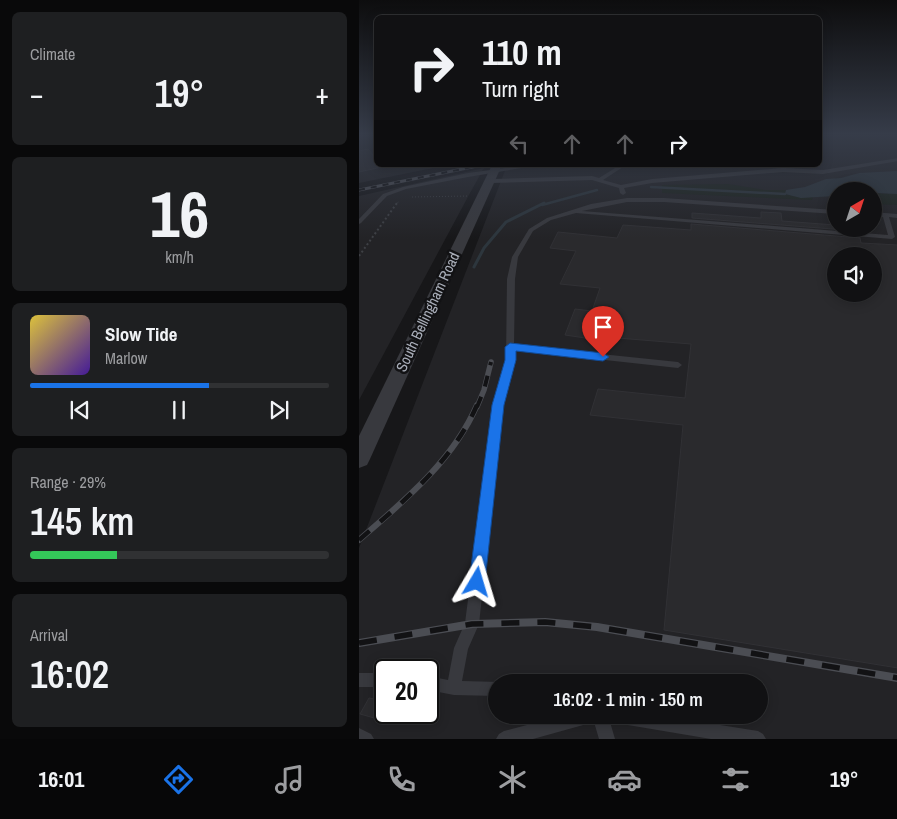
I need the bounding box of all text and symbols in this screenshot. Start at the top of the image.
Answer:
text: 110 m [482,29,562,76]
icon: right [399,35,464,100]
text: Climate [30,43,75,65]
text: 19° [155,68,204,119]
text: Turn right [482,74,559,104]
text: − [30,75,43,113]
text: + [316,75,329,113]
icon: left [505,130,533,158]
icon: ahead [558,130,586,158]
icon: ahead [611,130,639,158]
icon: right [664,130,692,158]
text: 16 [150,170,209,257]
north arrow [827,182,881,238]
map controls [827,182,882,302]
text: km/h [165,246,194,268]
button: sound [827,247,882,302]
street label: South Bellingham Road [391,248,465,375]
pin [582,306,624,357]
icon: arrive [589,313,617,341]
text: Slow Tide [105,321,177,347]
text: Marlow [105,347,147,369]
icon: previous [66,396,94,424]
icon: pause [165,396,193,424]
icon: next [265,396,293,424]
text: Range · 29% [30,471,106,493]
text: 145 km [30,496,134,547]
position arrow [450,555,502,607]
text: Arrival [30,624,68,646]
text: 16:02 [30,649,109,700]
speed limit sign: 20 [374,659,439,724]
text: 16:02 · 1 min · 150 m [553,686,703,712]
icon: directions [161,762,196,797]
icon: music [272,762,307,797]
icon: phone [384,762,419,797]
icon: climate [495,762,530,797]
icon: car [607,762,642,797]
icon: filters [718,762,753,797]
text: 16:01 [38,764,84,794]
text: 19° [830,764,859,794]

